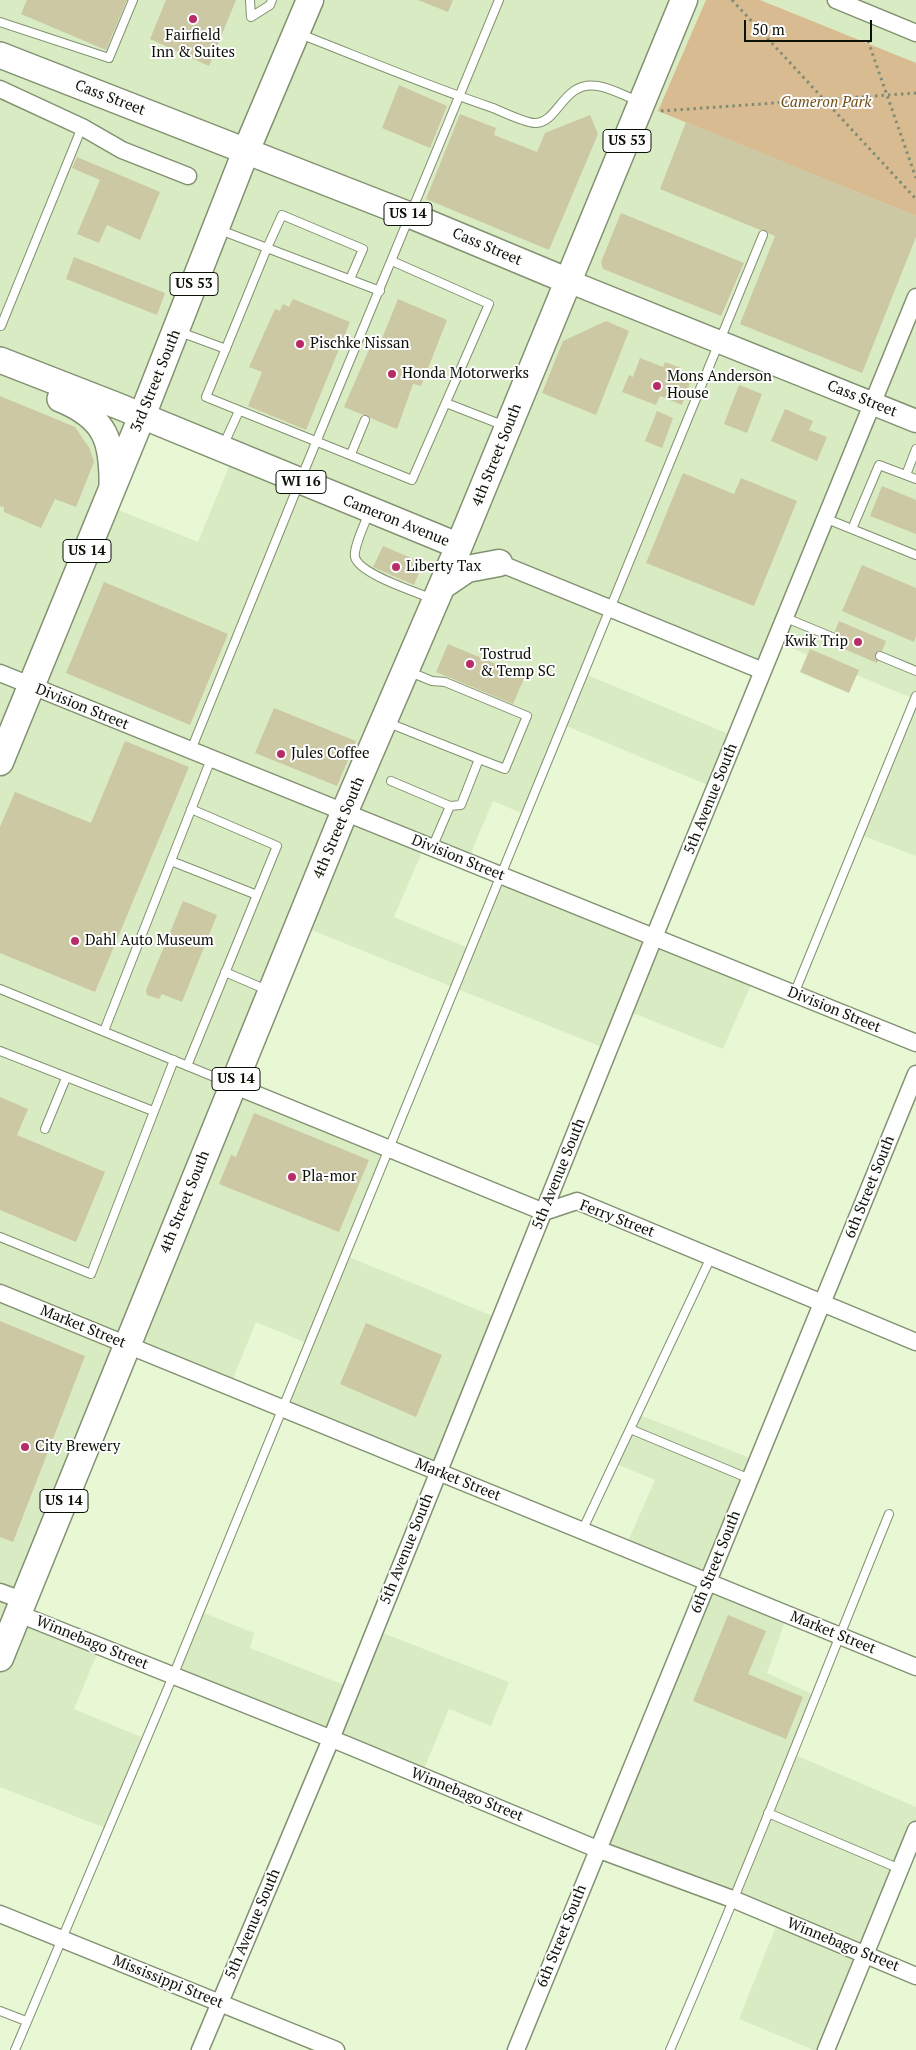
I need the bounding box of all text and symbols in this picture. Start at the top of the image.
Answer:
scale bar [746,10,874,42]
marker: Fairfield Inn & Suites [187,13,199,25]
text: 50 m [752,19,785,39]
place label: Fairfield Inn & Suites [151,27,235,62]
street label: Cass Street [72,76,148,120]
park label: Cameron Park [780,94,872,112]
road number: US 53 [603,130,651,152]
road number: US 14 [384,202,432,225]
street label: Cass Street [449,224,525,270]
road number: US 53 [170,272,218,296]
street label: 3rd Street South [127,327,185,435]
place label: Pischke Nissan [310,335,409,353]
marker: Pischke Nissan [294,338,306,350]
place label: Honda Motorwerks [402,365,529,383]
marker: Honda Motorwerks [386,368,398,380]
place label: Mons Anderson House [667,368,772,403]
street label: Cass Street [824,377,900,421]
marker: Mons Anderson House [651,380,663,392]
street label: 4th Street South [468,401,526,509]
road number: WI 16 [276,471,326,494]
street label: Cameron Avenue [340,491,452,551]
road number: US 14 [63,540,111,562]
place label: Liberty Tax [406,558,481,576]
marker: Liberty Tax [390,561,402,573]
place label: Kwik Trip [785,633,848,651]
marker: Kwik Trip [852,636,864,648]
place label: Tostrud & Temp SC [480,646,555,681]
marker: Tostrud & Temp SC [464,658,476,670]
street label: Division Street [33,680,131,734]
street label: 5th Avenue South [681,741,741,857]
place label: Jules Coffee [291,745,370,763]
marker: Jules Coffee [275,748,287,760]
street label: 4th Street South [309,774,369,882]
street label: Division Street [409,831,507,885]
place label: Dahl Auto Museum [85,932,214,950]
marker: Dahl Auto Museum [69,935,81,947]
street label: Division Street [785,983,883,1037]
road number: US 14 [212,1068,260,1090]
street label: 5th Avenue South [529,1116,589,1232]
street label: 6th Street South [841,1133,899,1241]
street label: 4th Street South [156,1148,214,1256]
place label: Pla-mor [302,1168,356,1186]
marker: Pla-mor [286,1171,298,1183]
street label: Ferry Street [577,1196,657,1242]
street label: Market Street [38,1302,128,1352]
place label: City Brewery [35,1438,120,1456]
marker: City Brewery [19,1441,31,1453]
street label: Market Street [413,1455,503,1505]
road number: US 14 [40,1490,88,1512]
street label: 5th Avenue South [377,1491,437,1607]
street label: 6th Street South [687,1508,745,1616]
street label: Market Street [788,1608,878,1658]
street label: Winnebago Street [33,1612,151,1674]
street label: Winnebago Street [408,1764,526,1826]
street label: 5th Avenue South [222,1866,284,1982]
street label: 6th Street South [533,1882,591,1990]
street label: Winnebago Street [784,1914,902,1976]
street label: Mississippi Street [110,1952,226,2012]

